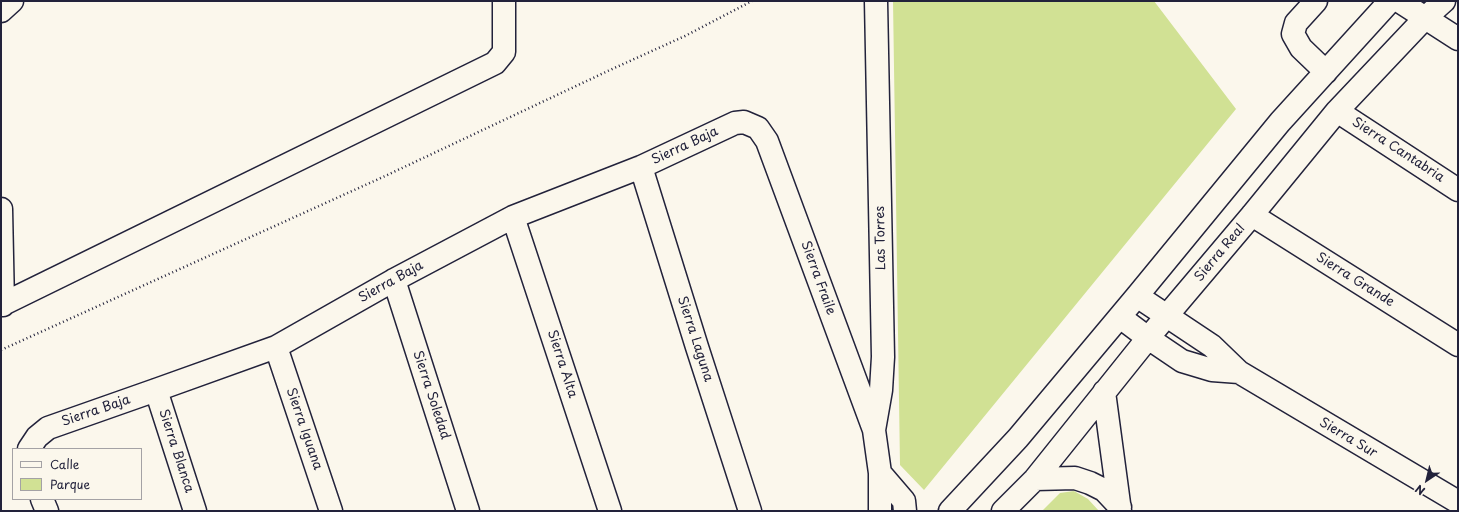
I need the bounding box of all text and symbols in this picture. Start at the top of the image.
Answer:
street label: Sierra Cantabria [1349,114,1447,186]
street label: Sierra Baja [649,124,721,168]
street label: Las Torres [873,206,889,270]
street label: Sierra Real [1191,221,1249,285]
street label: Sierra Fraile [797,239,839,317]
street label: Sierra Grande [1313,250,1397,310]
street label: Sierra Baja [356,258,426,306]
street label: Sierra Laguna [674,294,716,384]
street label: Sierra Alta [544,328,580,400]
street label: Sierra Soledad [409,349,453,441]
street label: Sierra Iguana [283,386,325,472]
street label: Sierra Baja [60,392,132,430]
street label: Sierra Blanca [155,407,197,495]
street label: Sierra Sur [1316,415,1380,461]
legend [12,448,142,500]
text: Calle [50,455,79,473]
north arrow [1407,460,1447,500]
text: Parque [50,475,90,493]
text: N [1411,481,1428,500]

